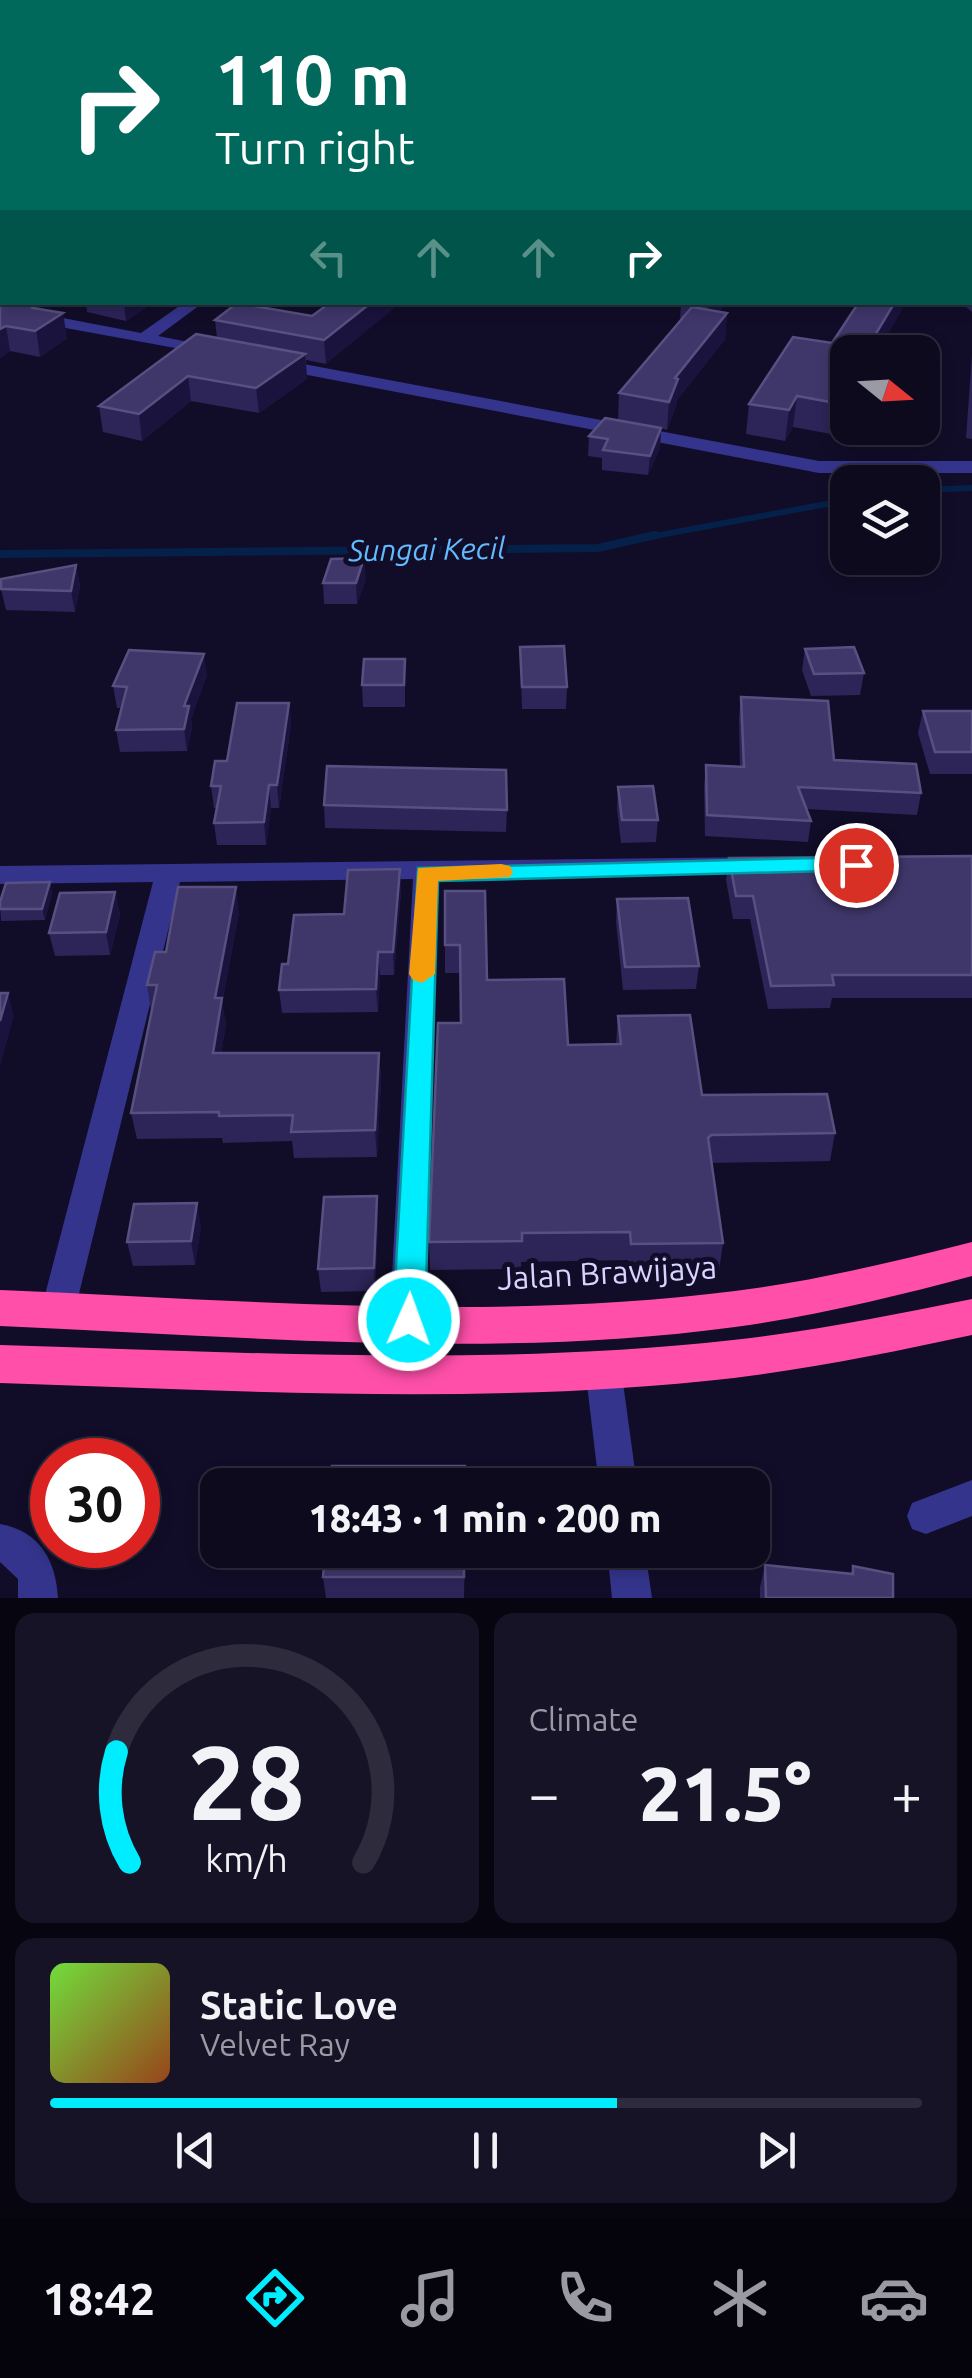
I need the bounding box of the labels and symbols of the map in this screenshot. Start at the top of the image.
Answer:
north arrow [830,335,940,445]
water label: Sungai Kecil [347,531,507,567]
pin [814,823,899,908]
street label: Jalan Brawijaya [496,1248,718,1296]
position arrow [357,1268,461,1372]
speed limit sign: 30 [30,1438,160,1568]

